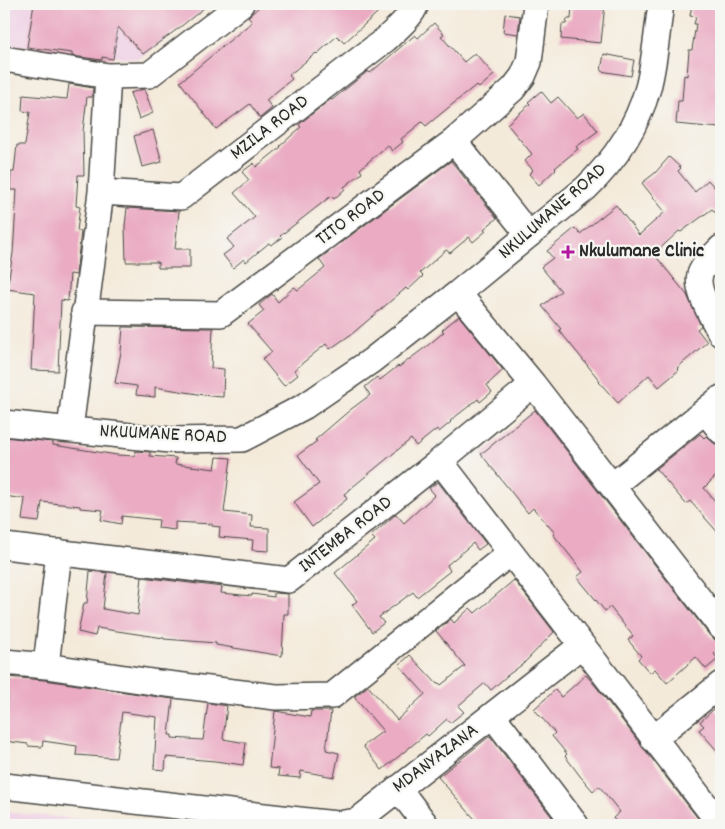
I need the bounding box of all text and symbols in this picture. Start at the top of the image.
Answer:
street label: MZILA ROAD [225,88,315,168]
street label: NKULUMANE ROAD [493,157,613,267]
street label: TITO ROAD [310,183,392,253]
place label: Nkulumane Clinic [579,238,704,266]
marker: Nkulumane Clinic [561,245,575,259]
street label: NKUUMANE ROAD [99,418,227,452]
street label: INTEMBA ROAD [293,489,399,581]
street label: MDANYAZANA [387,717,485,801]

